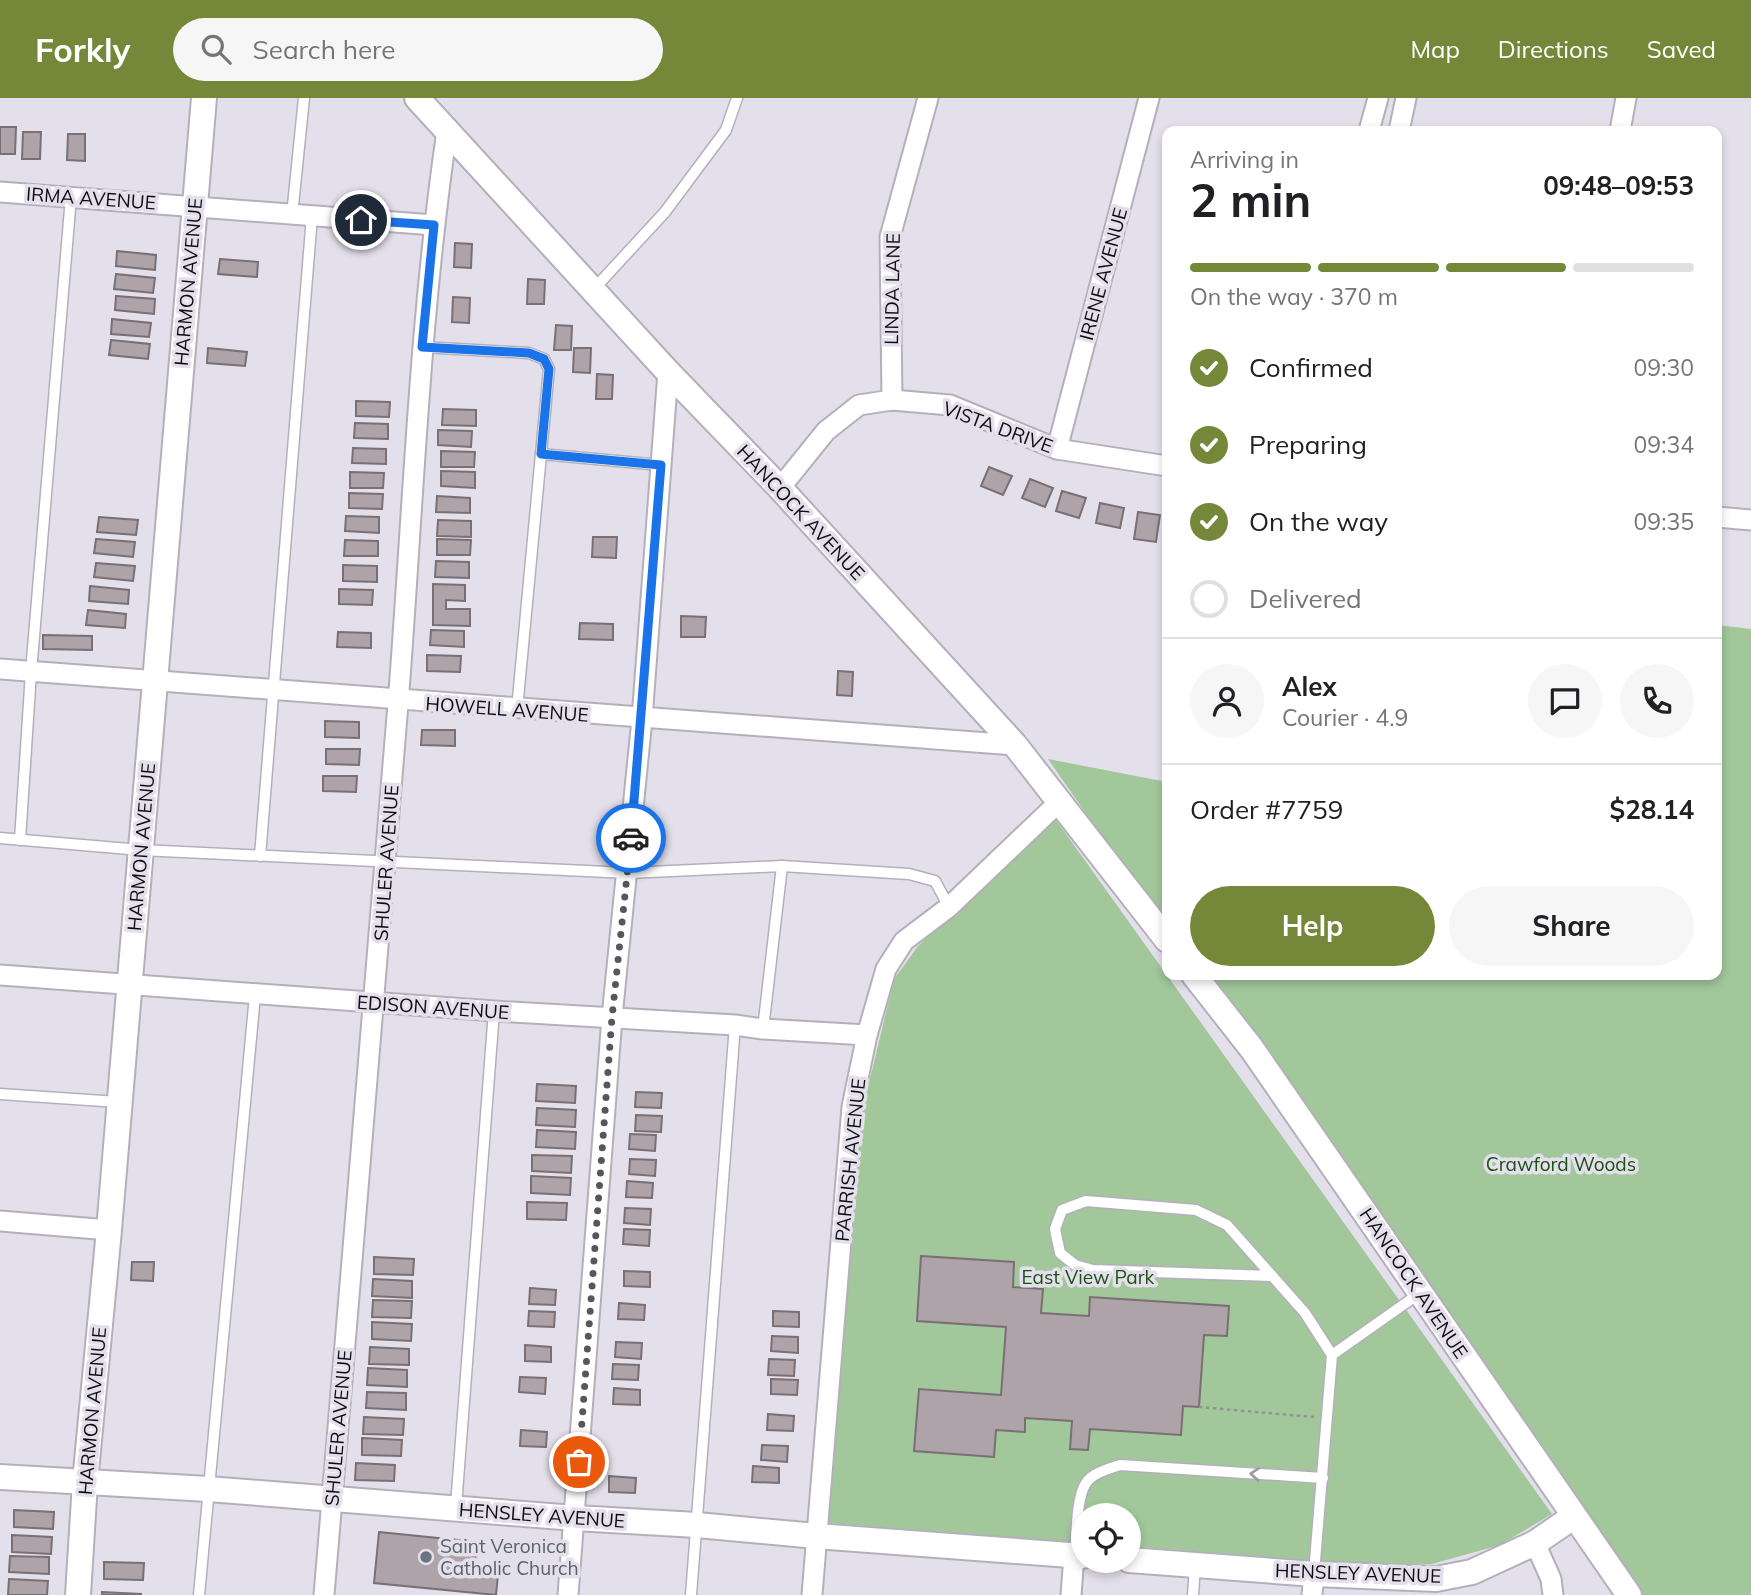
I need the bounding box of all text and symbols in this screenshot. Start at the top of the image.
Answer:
search box [173,18,663,81]
text: Forkly [35,29,131,70]
icon: search [197,30,235,68]
text: Search here [253,33,395,66]
text: Map [1410,34,1460,64]
text: Directions [1498,34,1609,64]
text: Saved [1647,34,1716,64]
text: Arriving in [1190,145,1299,174]
text: 09:48–09:53 [1543,169,1694,202]
text: 2 min [1190,171,1311,229]
street label: IRMA AVENUE [25,181,157,215]
pin [331,190,391,250]
street label: HARMON AVENUE [169,197,207,367]
icon: home [342,201,380,239]
street label: IRENE AVENUE [1074,205,1132,343]
street label: LINDA LANE [879,233,905,345]
text: On the way · 370 m [1190,282,1398,311]
icon: check [1190,349,1228,387]
text: Confirmed [1249,351,1373,384]
text: 09:30 [1634,353,1694,382]
street label: VISTA DRIVE [940,396,1056,458]
icon: check [1190,426,1228,464]
text: Preparing [1249,428,1367,461]
text: 09:34 [1634,430,1694,459]
street label: HANCOCK AVENUE [732,439,870,585]
icon: check [1190,503,1228,541]
text: On the way [1249,505,1388,538]
text: 09:35 [1634,507,1694,536]
text: Delivered [1249,582,1362,615]
button: person [1190,664,1264,738]
button: chat [1528,664,1602,738]
button: phone [1620,664,1694,738]
text: Alex [1282,670,1337,703]
street label: HOWELL AVENUE [425,691,589,727]
text: Courier · 4.9 [1282,703,1408,732]
street label: HARMON AVENUE [122,762,160,932]
street label: SHULER AVENUE [369,784,403,942]
text: Order #7759 [1190,793,1343,826]
text: $28.14 [1610,793,1694,826]
courier [596,803,666,873]
icon: car [612,819,650,857]
button: Help [1190,886,1435,966]
button: Share [1449,886,1694,966]
street label: EDISON AVENUE [356,990,510,1024]
street label: PARRISH AVENUE [829,1077,871,1243]
park label: Crawford Woods [1486,1152,1636,1176]
street label: HANCOCK AVENUE [1355,1203,1473,1363]
park label: East View Park [1022,1265,1155,1289]
street label: HARMON AVENUE [73,1326,111,1496]
street label: SHULER AVENUE [319,1349,357,1507]
pin [549,1432,609,1492]
icon: bag [560,1443,598,1481]
one-way arrow [1249,1466,1260,1481]
street label: HENSLEY AVENUE [458,1497,626,1533]
map controls [1071,1503,1141,1573]
button: locate [1071,1503,1141,1573]
place label: Saint Veronica Catholic Church [440,1534,579,1580]
marker: Saint Veronica Catholic Church [418,1549,434,1565]
street label: HENSLEY AVENUE [1275,1558,1441,1588]

